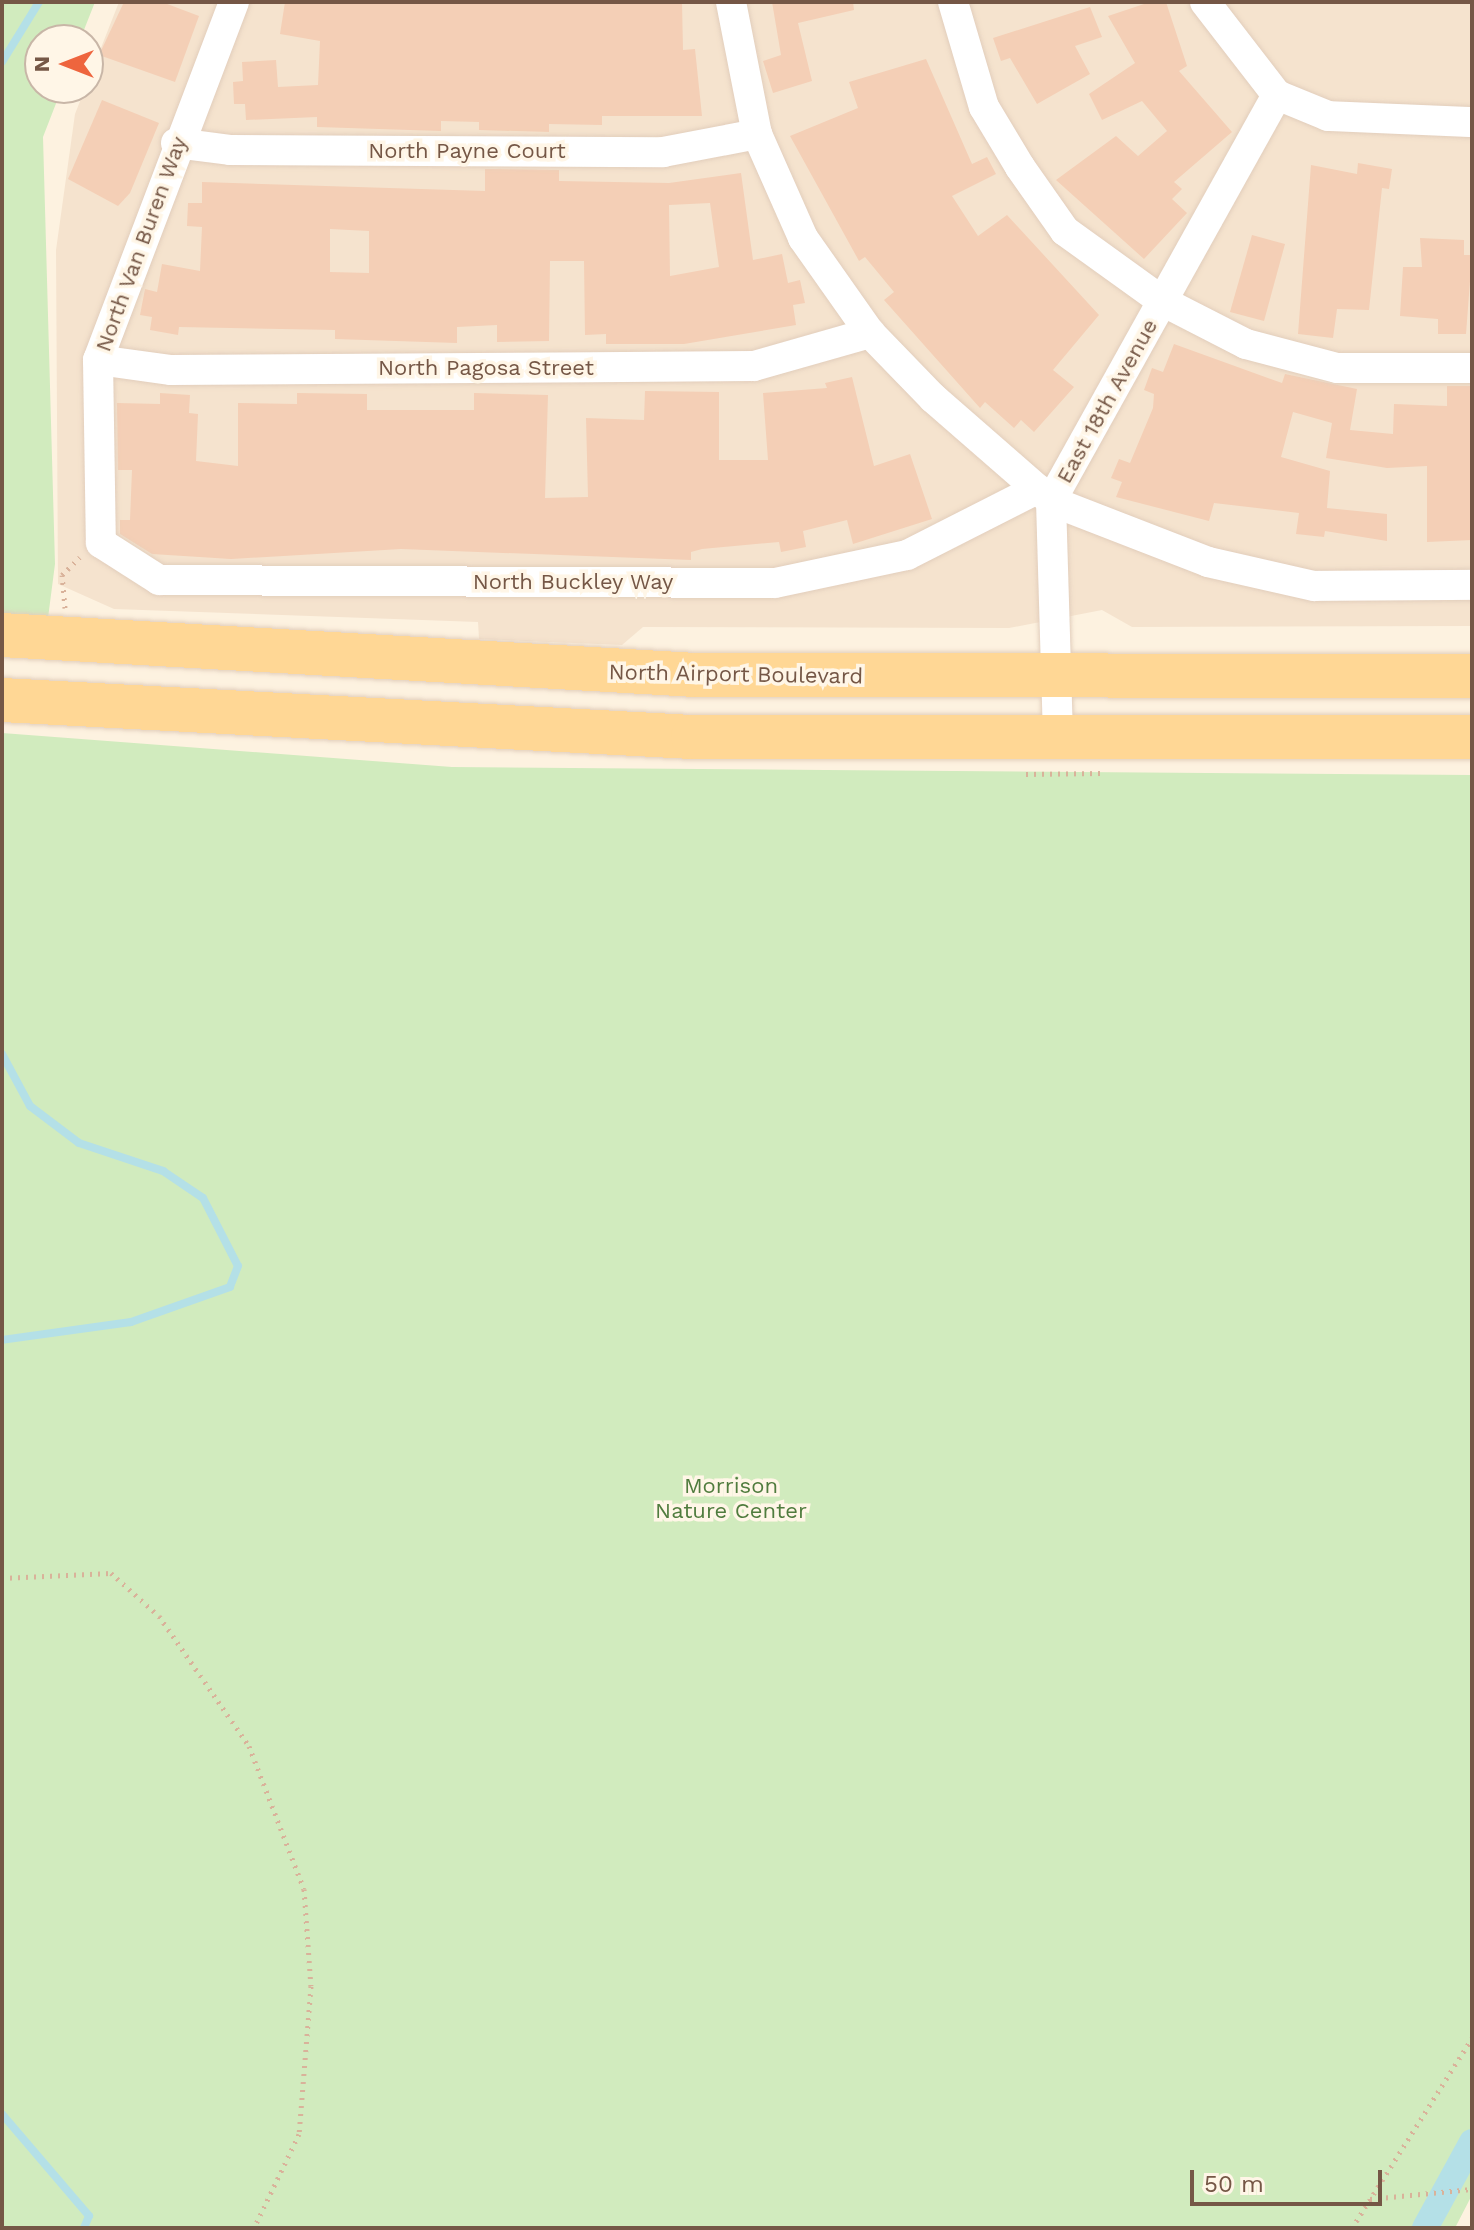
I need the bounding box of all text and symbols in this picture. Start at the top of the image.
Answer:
north arrow [24,24,104,104]
text: N [29,56,54,72]
street label: North Van Buren Way [90,132,192,356]
street label: North Payne Court [368,138,566,164]
street label: East 18th Avenue [1051,314,1163,488]
street label: North Pagosa Street [378,355,594,381]
street label: North Buckley Way [472,569,674,595]
street label: North Airport Boulevard [608,659,864,689]
park label: Morrison Nature Center [655,1472,807,1524]
scale bar [1194,2154,1386,2204]
text: 50 m [1204,2170,1264,2198]

